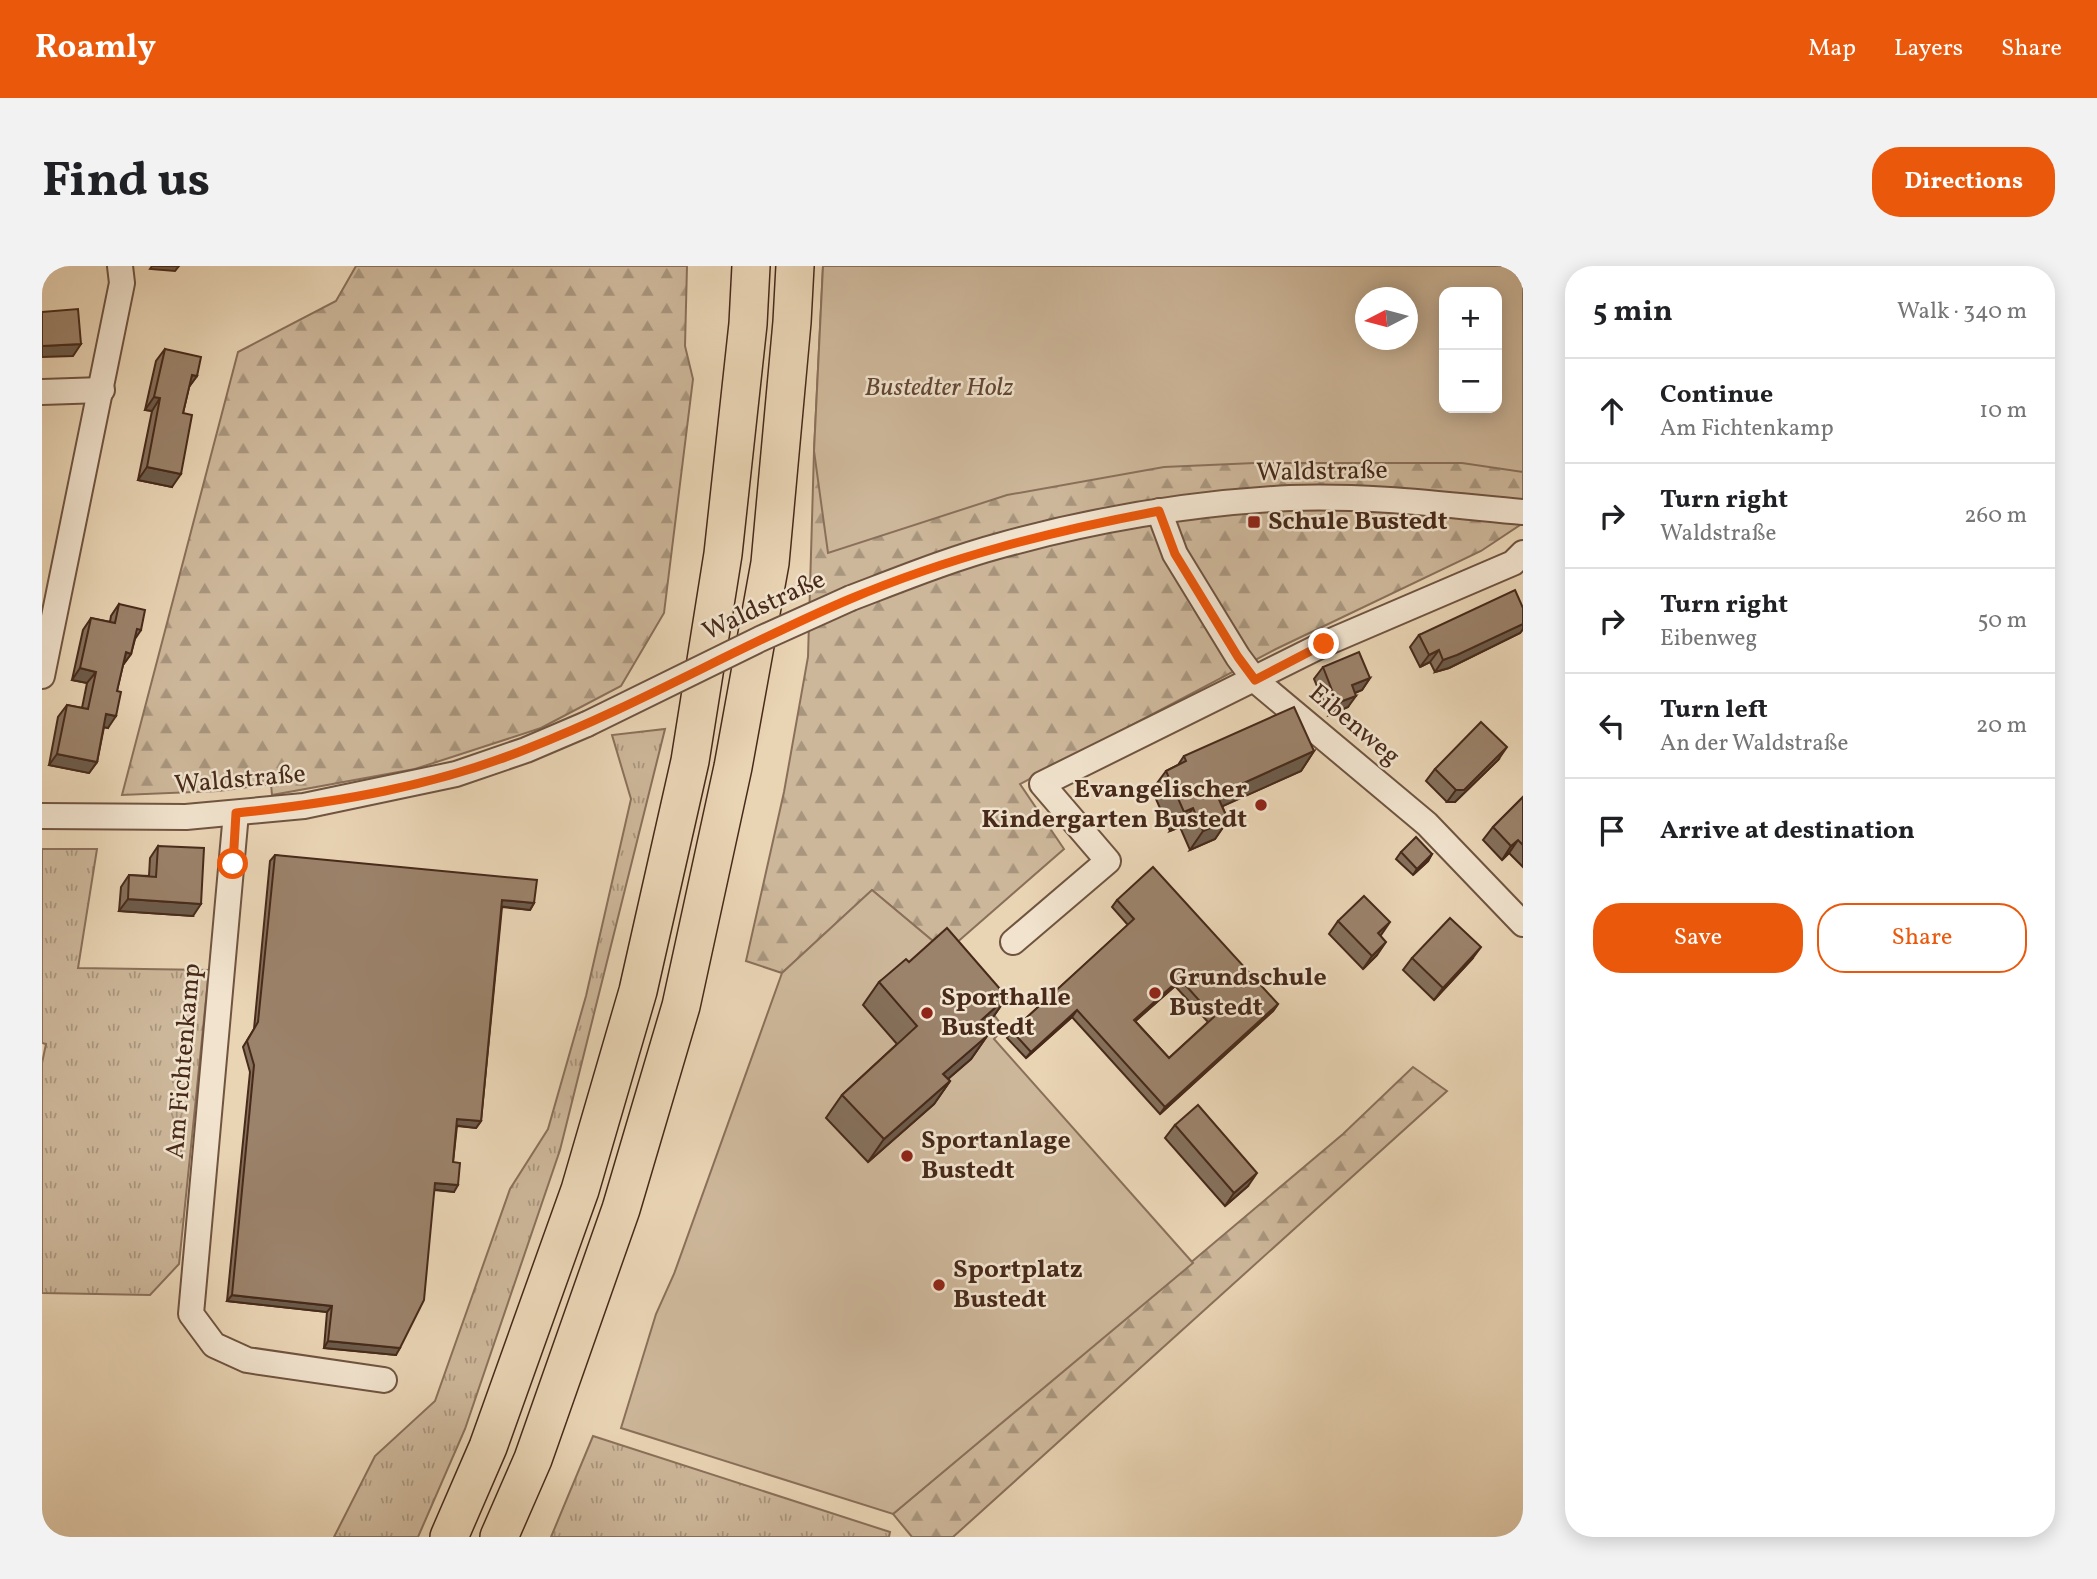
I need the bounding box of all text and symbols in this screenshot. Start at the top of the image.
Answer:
text: Roamly [35,26,156,72]
text: Map [1808,32,1856,66]
text: Layers [1894,32,1963,66]
text: Share [2001,32,2062,66]
button: Directions [1872,147,2055,217]
text: Find us [42,148,210,217]
north arrow [1355,287,1418,350]
map controls [1439,287,1502,413]
button: + [1439,287,1502,350]
text: 5 min [1593,291,1673,333]
text: Walk · 340 m [1897,296,2027,328]
button: − [1439,350,1502,413]
park label: Bustedter Holz [865,370,1013,406]
text: Continue [1660,377,1773,413]
icon: ahead [1593,392,1631,430]
text: 10 m [1979,395,2027,427]
text: Am Fichtenkamp [1660,413,1834,445]
street label: Waldstraße [1256,453,1388,491]
text: Turn right [1660,482,1788,518]
icon: right [1593,497,1631,535]
text: 260 m [1964,500,2027,532]
place label: Schule Bustedt [1268,504,1448,540]
marker: Schule Bustedt [1246,514,1262,530]
text: Waldstraße [1660,518,1776,550]
street label: Waldstraße [697,562,831,650]
text: Turn right [1660,587,1788,623]
icon: right [1593,602,1631,640]
text: 50 m [1978,605,2027,637]
text: Eibenweg [1660,623,1757,655]
route end [1308,628,1339,659]
street label: Eibenweg [1300,676,1408,774]
text: Turn left [1660,692,1768,728]
icon: left [1593,707,1631,745]
text: 20 m [1976,710,2027,742]
text: An der Waldstraße [1660,728,1848,760]
street label: Waldstraße [173,756,307,804]
place label: Evangelischer Kindergarten Bustedt [981,772,1247,838]
marker: Evangelischer Kindergarten Bustedt [1253,797,1269,813]
icon: arrive [1593,812,1631,850]
text: Arrive at destination [1660,813,1915,849]
route start [217,848,248,879]
button: Save [1593,903,1803,973]
button: Share [1817,903,2027,973]
place label: Grundschule Bustedt [1169,960,1327,1026]
street label: Am Fichtenkamp [158,962,210,1160]
place label: Sporthalle Bustedt [941,980,1071,1046]
marker: Grundschule Bustedt [1147,985,1163,1001]
marker: Sporthalle Bustedt [919,1005,935,1021]
place label: Sportanlage Bustedt [921,1123,1071,1189]
marker: Sportanlage Bustedt [899,1148,915,1164]
place label: Sportplatz Bustedt [953,1252,1083,1318]
marker: Sportplatz Bustedt [931,1277,947,1293]

